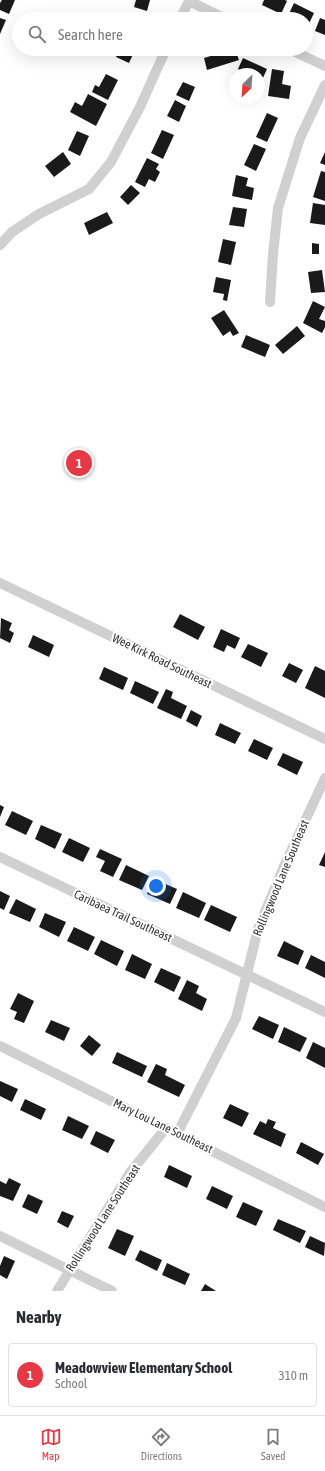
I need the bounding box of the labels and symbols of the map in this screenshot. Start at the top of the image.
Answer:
north arrow [229,68,265,104]
pin: 1 [66,448,92,478]
street label: Wee Kirk Road Southeast [110,631,215,691]
street label: Rollingwood Lane Southeast [250,817,312,938]
your location [146,876,166,896]
street label: Caribaea Trail Southeast [72,887,175,945]
street label: Mary Lou Lane Southeast [111,1096,216,1156]
street label: Rollingwood Lane Southeast [63,1161,143,1274]

